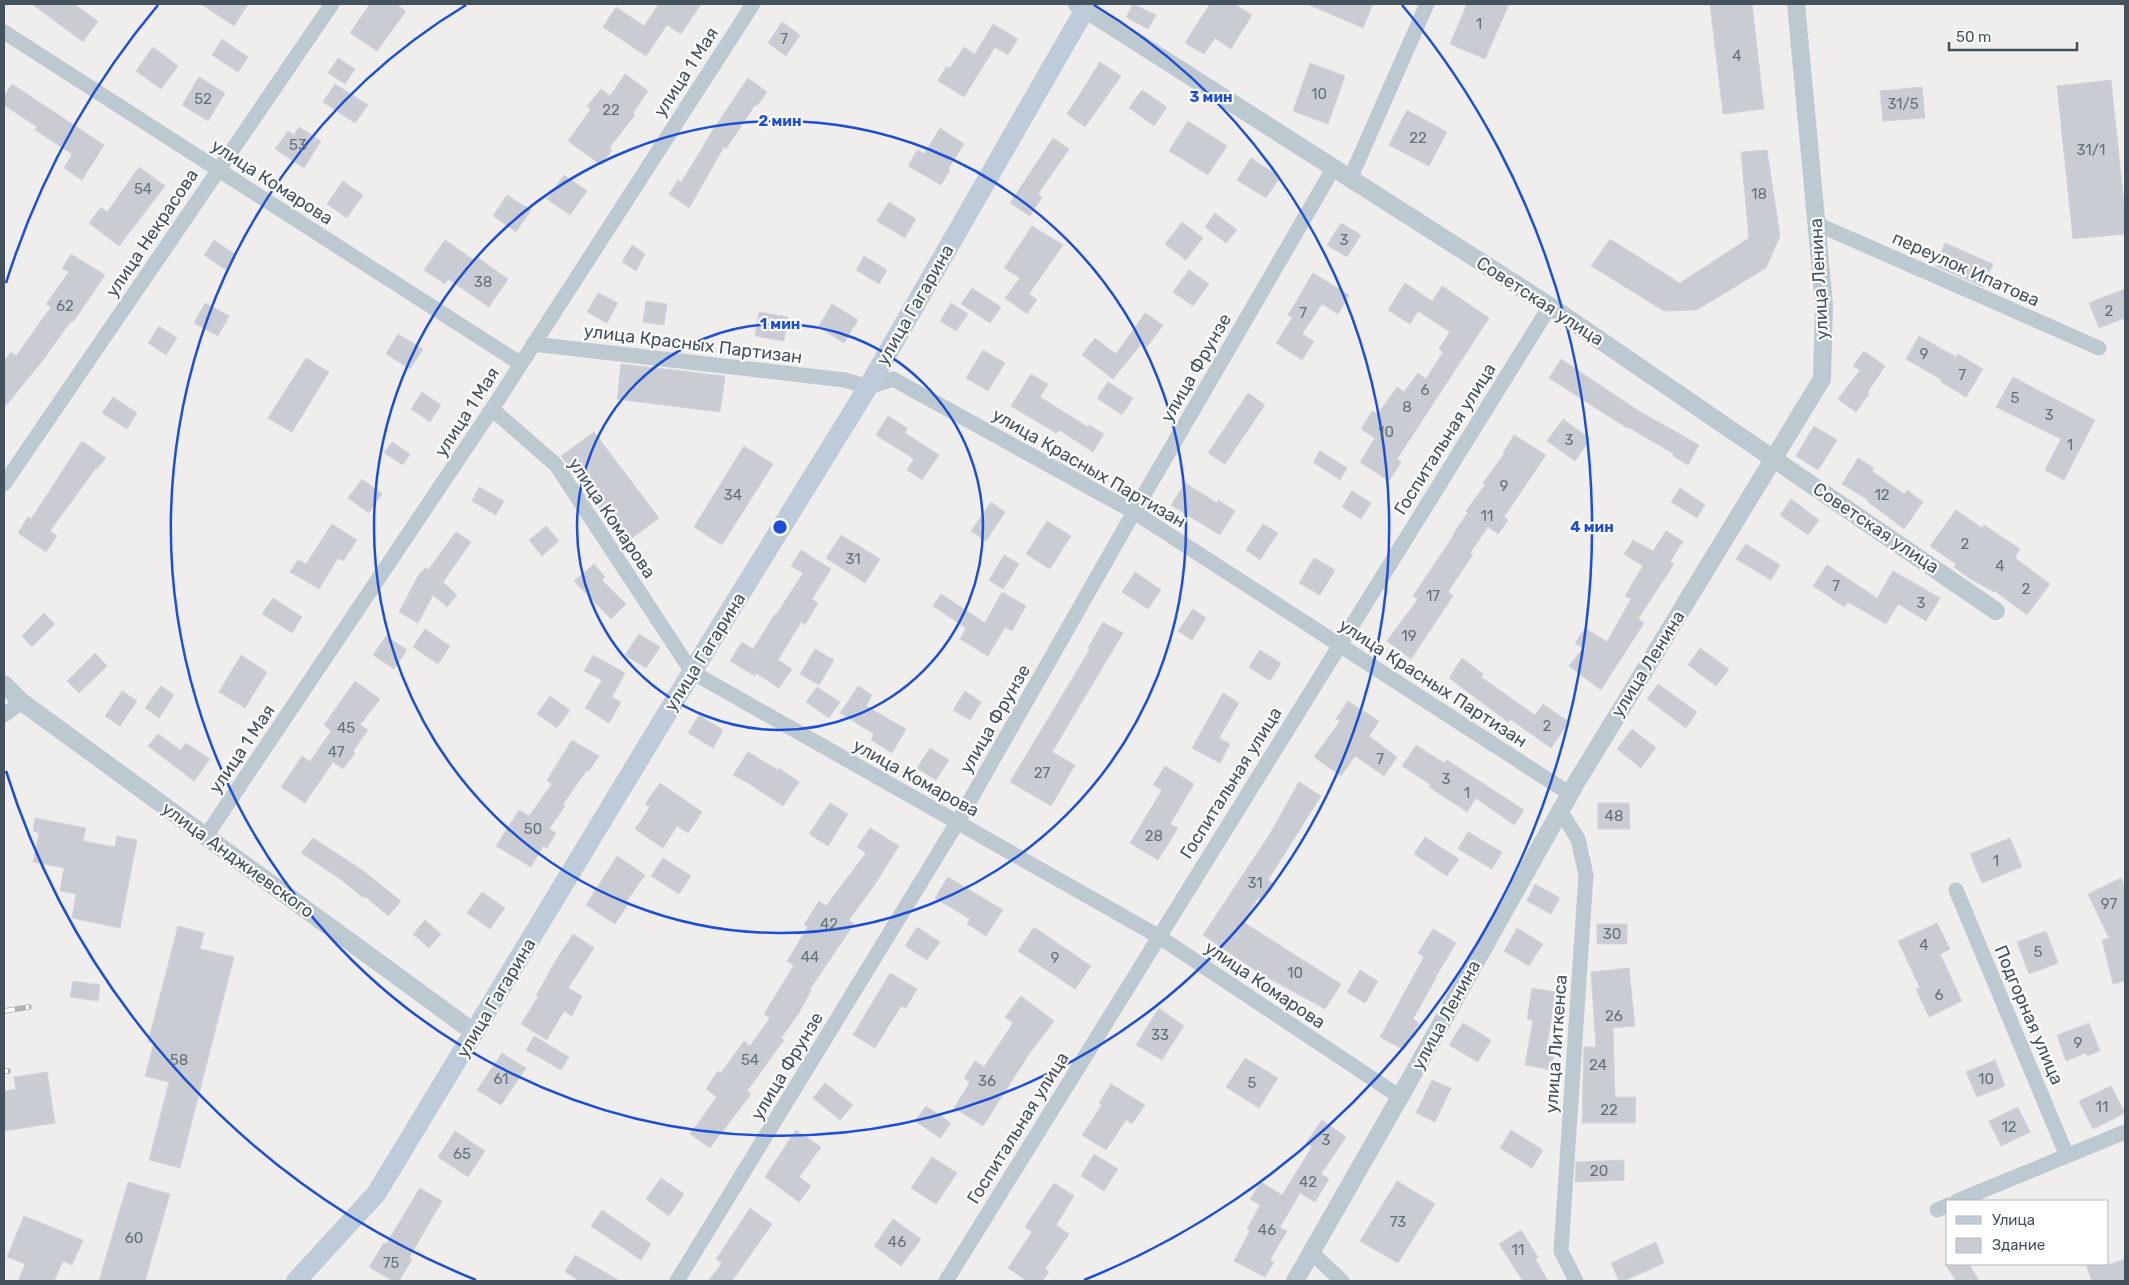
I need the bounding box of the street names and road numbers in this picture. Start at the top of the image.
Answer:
street label: улица 1 Мая [649,23,723,121]
street label: улица Комарова [207,134,337,230]
street label: улица Некрасова [101,165,203,301]
street label: улица Ленина [1805,218,1833,340]
street label: переулок Ипатова [1889,227,2043,311]
street label: улица Гагарина [872,241,958,369]
street label: Советская улица [1472,252,1608,350]
street label: улица Фрунзе [1156,310,1236,426]
street label: улица Красных Партизан [583,320,803,368]
street label: Госпитальная улица [1389,359,1501,519]
street label: улица 1 Мая [430,363,504,461]
street label: улица Красных Партизан [988,403,1190,533]
street label: улица Комарова [564,453,660,583]
street label: Советская улица [1809,478,1943,578]
street label: улица Гагарина [660,589,750,715]
street label: улица Ленина [1606,607,1690,721]
street label: улица Красных Партизан [1335,614,1531,752]
street label: улица Фрунзе [955,661,1035,777]
street label: улица 1 Мая [204,700,280,798]
street label: Госпитальная улица [1175,703,1287,863]
street label: улица Комарова [849,734,983,822]
street label: улица Анджиевского [158,797,318,923]
street label: улица Гагарина [452,934,540,1062]
street label: улица Комарова [1200,937,1330,1033]
street label: Подгорная улица [1990,942,2068,1088]
street label: улица Ленина [1407,956,1485,1074]
street label: улица Литкенса [1540,974,1572,1114]
street label: улица Фрунзе [746,1008,828,1124]
street label: Госпитальная улица [962,1048,1074,1208]

